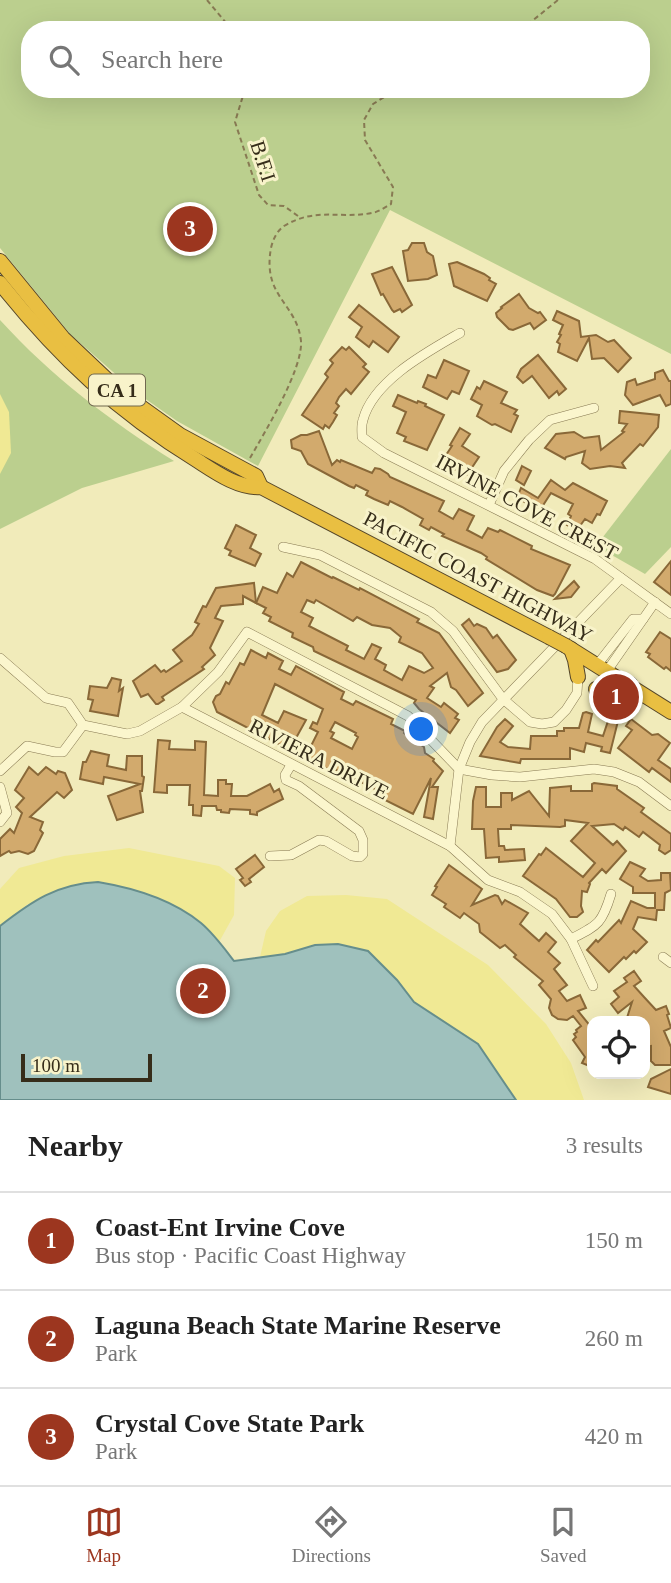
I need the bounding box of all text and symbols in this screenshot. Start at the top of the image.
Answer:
search box [21,21,650,98]
icon: search [45,41,83,79]
text: Search here [101,45,223,74]
street label: B.F.I [245,138,281,184]
pin: 3 [167,203,213,255]
road number: CA 1 [89,374,145,406]
street label: IRVINE COVE CREST [432,449,622,565]
street label: PACIFIC COAST HIGHWAY [359,506,597,648]
pin: 1 [593,671,639,723]
your location [404,712,438,746]
street label: RIVIERA DRIVE [245,713,393,805]
pin: 2 [180,965,226,1017]
map controls [587,1016,650,1079]
button: locate [587,1016,650,1079]
scale bar [21,1051,152,1083]
text: 100 m [32,1055,80,1076]
text: Nearby [28,1129,123,1162]
text: 3 results [566,1133,643,1158]
text: Coast-Ent Irvine Cove [95,1213,345,1242]
text: 1 [45,1228,57,1253]
text: 150 m [585,1228,643,1253]
text: Bus stop · Pacific Coast Highway [95,1243,406,1268]
text: Laguna Beach State Marine Reserve [95,1311,501,1340]
text: 2 [45,1326,57,1351]
text: 260 m [585,1326,643,1351]
text: Park [95,1341,137,1366]
text: Crystal Cove State Park [95,1409,364,1438]
text: 3 [45,1424,57,1449]
text: 420 m [585,1424,643,1449]
text: Park [95,1439,137,1464]
tab: Map [85,1503,123,1567]
tab: Directions [292,1503,371,1567]
tab: Saved [540,1503,586,1567]

